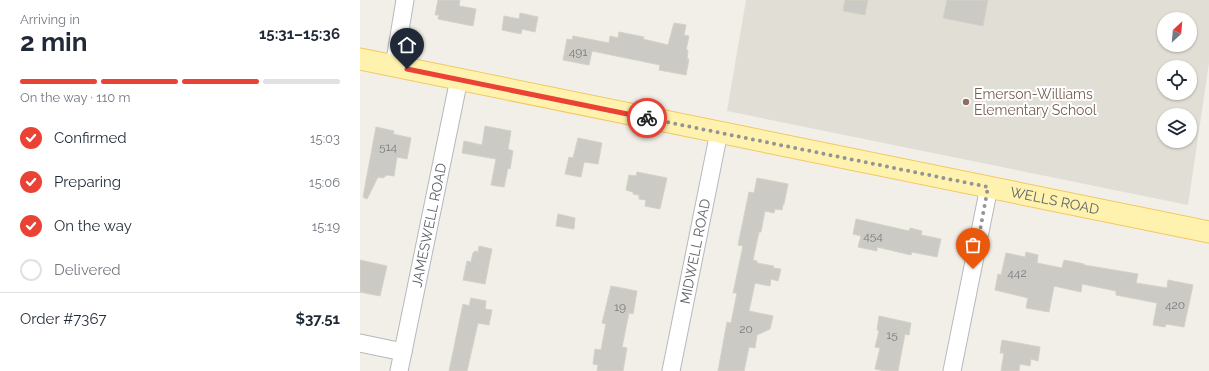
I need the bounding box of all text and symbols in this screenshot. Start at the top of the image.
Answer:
text: Arriving in [20,12,80,27]
north arrow [1157,12,1197,52]
map controls [1157,12,1197,148]
text: 15:31–15:36 [259,25,340,43]
text: 2 min [20,27,87,57]
pin [390,28,424,69]
icon: home [396,34,418,56]
house number: 491 [569,45,587,59]
button: locate [1157,60,1197,100]
place label: Emerson-Williams Elementary School [974,86,1097,118]
text: On the way · 110 m [20,90,131,105]
marker: Emerson-Williams Elementary School [961,97,971,107]
courier [627,98,667,138]
icon: bike [636,107,658,129]
button: layers [1157,108,1197,148]
icon: check [20,127,42,149]
text: Confirmed [54,129,127,147]
text: 15:03 [310,131,340,146]
house number: 514 [379,140,398,154]
street label: JAMESWELL ROAD [408,161,450,289]
icon: check [20,171,42,193]
text: Preparing [54,173,121,191]
text: 15:06 [309,175,340,190]
street label: WELLS ROAD [1009,184,1101,217]
street label: MIDWELL ROAD [677,197,713,305]
icon: check [20,215,42,237]
text: On the way [54,217,132,235]
text: 15:19 [312,219,340,234]
pin [956,228,990,269]
house number: 454 [863,229,883,243]
icon: bag [962,234,984,256]
text: Delivered [54,261,121,279]
house number: 442 [1007,266,1027,280]
house number: 420 [1165,298,1185,312]
house number: 19 [614,300,626,314]
text: Order #7367 [20,310,106,328]
text: $37.51 [296,310,340,328]
house number: 20 [739,322,753,336]
house number: 15 [886,328,898,342]

